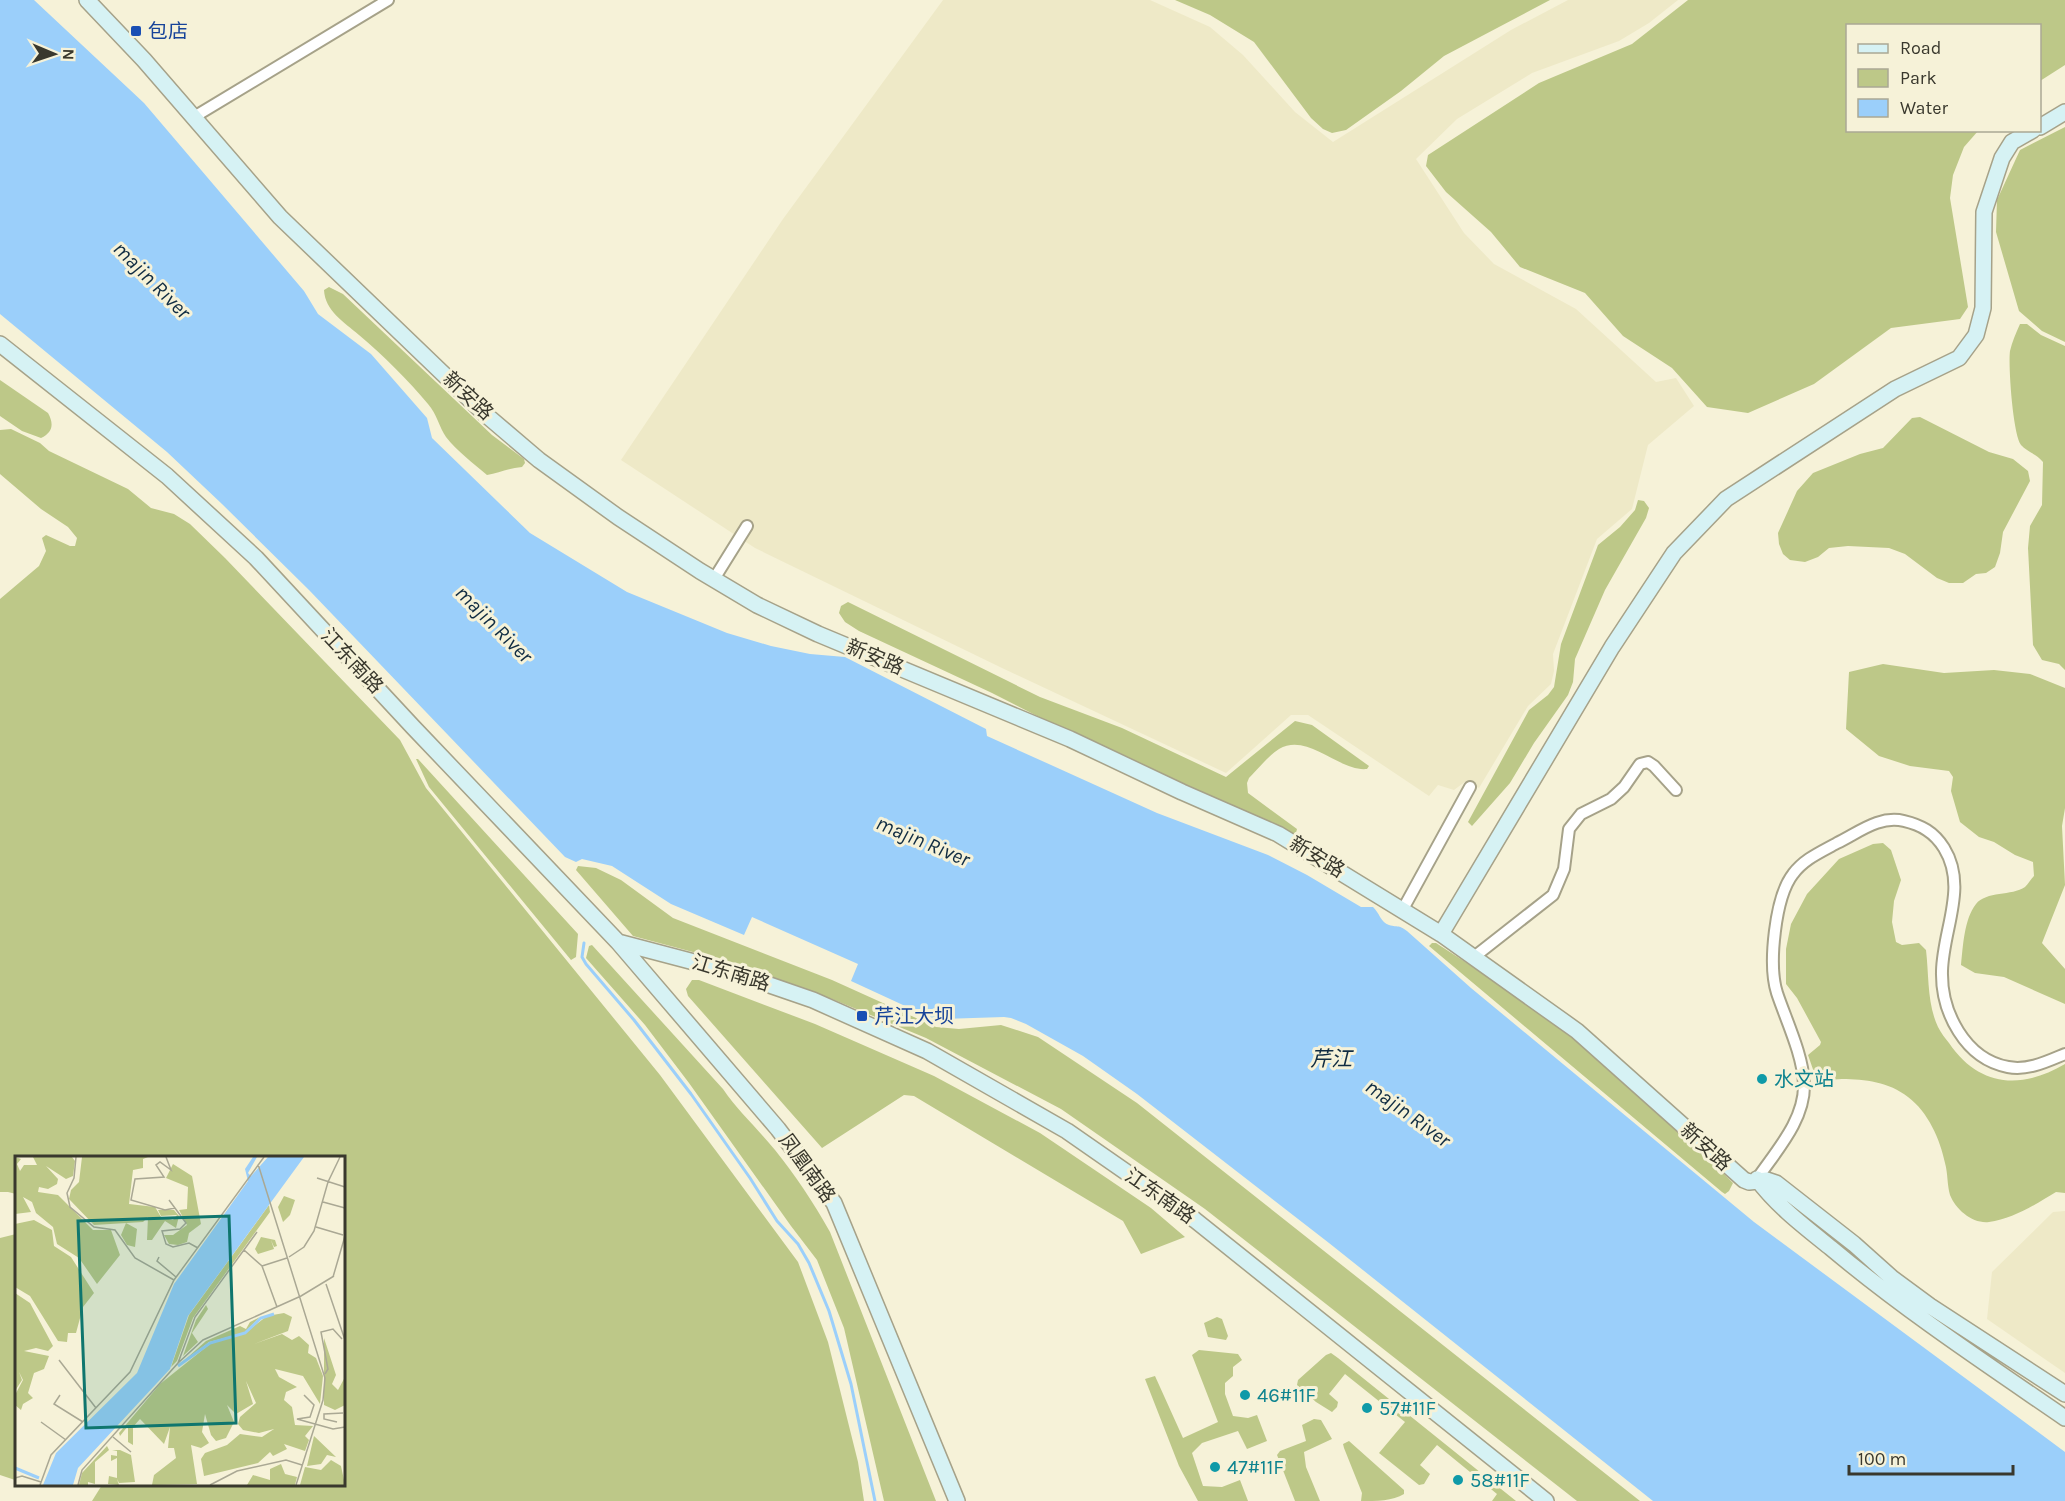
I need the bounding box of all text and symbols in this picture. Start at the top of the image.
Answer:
place label: 包店 [148,20,188,43]
north arrow [24,24,84,84]
marker: 包店 [129,24,143,38]
legend [1846,24,2041,132]
text: Road [1900,37,1941,59]
text: N [59,48,78,61]
text: Park [1900,67,1937,89]
text: Water [1900,97,1948,119]
water label: majin River [108,236,196,324]
street label: 新安路 [438,367,498,425]
water label: majin River [450,580,538,668]
street label: 江东南路 [316,624,388,698]
street label: 新安路 [843,635,907,679]
water label: majin River [873,811,974,872]
street label: 新安路 [1285,832,1349,882]
street label: 江东南路 [689,950,773,996]
place label: 芹江大坝 [874,1005,954,1028]
marker: 芹江大坝 [855,1009,869,1023]
water label: 芹江 [1310,1047,1354,1071]
place label: 水文站 [1774,1068,1834,1091]
marker: 水文站 [1755,1072,1769,1086]
water label: majin River [1361,1074,1456,1152]
street label: 新安路 [1676,1118,1736,1176]
street label: 凤凰南路 [774,1129,840,1207]
inset map [15,1156,345,1486]
street label: 江东南路 [1121,1164,1199,1228]
place label: 46#11F [1257,1384,1316,1407]
marker: 46#11F [1238,1388,1252,1402]
place label: 57#11F [1379,1397,1436,1420]
marker: 57#11F [1360,1401,1374,1415]
scale bar [1849,1438,2012,1476]
text: 100 m [1858,1448,1906,1470]
place label: 47#11F [1227,1456,1284,1479]
marker: 47#11F [1208,1460,1222,1474]
place label: 58#11F [1470,1469,1530,1492]
marker: 58#11F [1451,1473,1465,1487]

